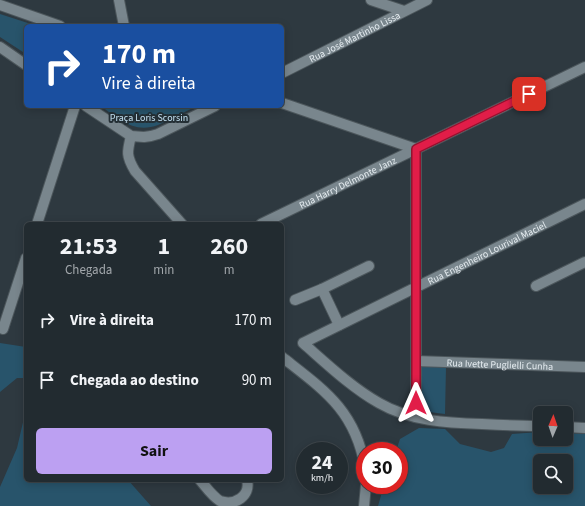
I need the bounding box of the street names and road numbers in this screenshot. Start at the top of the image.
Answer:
street label: Rua José Martinho Lissa [307,9,403,66]
street label: Rua Harry Delmonte Janz [297,154,399,213]
street label: Rua Engenheiro Lourival Maciel [425,218,549,289]
street label: Rua Ivette Puglielli Cunha [446,356,553,374]

